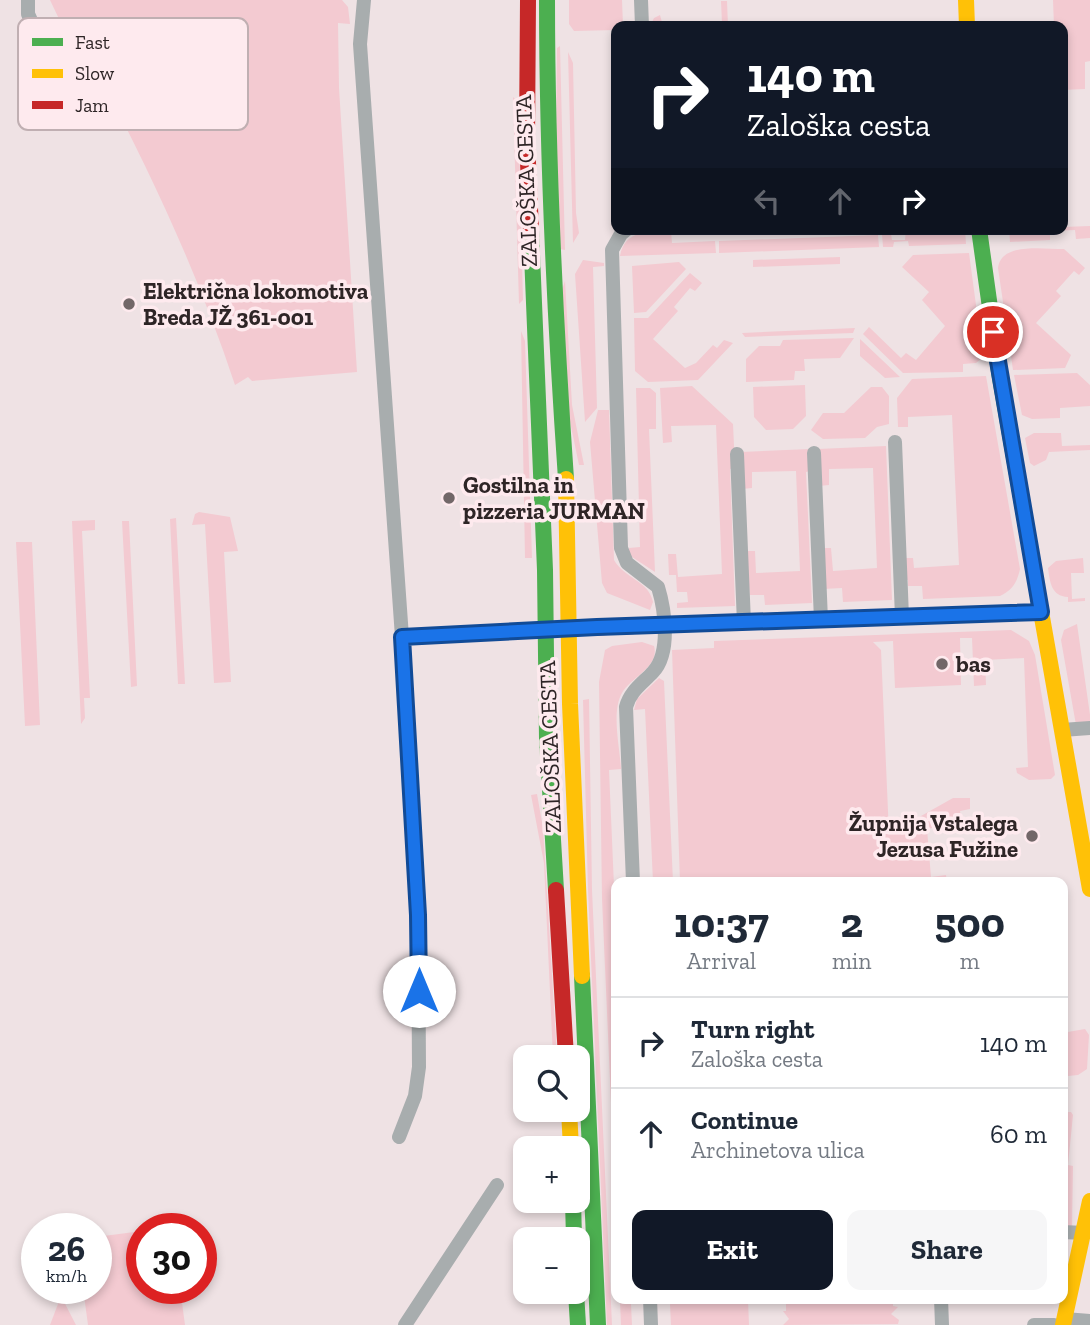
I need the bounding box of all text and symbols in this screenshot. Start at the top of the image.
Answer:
legend [18,18,248,130]
text: Fast [75,31,110,54]
text: 140 m [747,46,875,105]
icon: right [632,49,723,140]
text: Slow [75,62,115,85]
street label: ZALOŠKA CESTA [509,93,543,268]
text: Jam [75,94,109,117]
text: Zaloška cesta [747,106,930,144]
icon: left [748,182,786,220]
icon: ahead [821,182,859,220]
icon: right [894,182,932,220]
place label: Električna lokomotiva Breda JŽ 361-001 [143,277,369,331]
marker: Električna lokomotiva Breda JŽ 361-001 [121,296,137,312]
pin [963,302,1023,362]
icon: arrive [974,313,1012,351]
place label: Gostilna in pizzeria JURMAN [463,471,645,525]
marker: Gostilna in pizzeria JURMAN [441,490,457,506]
place label: bas [955,650,991,678]
marker: bas [934,656,950,672]
street label: ZALOŠKA CESTA [533,659,567,834]
place label: Župnija Vstalega Jezusa Fužine [849,809,1018,863]
marker: Župnija Vstalega Jezusa Fužine [1024,828,1040,844]
text: 10:37 [674,897,769,948]
text: 2 [840,897,863,948]
text: 500 [935,897,1005,948]
text: Arrival [687,947,756,975]
text: min [832,947,871,975]
text: m [960,947,980,975]
position arrow [382,954,456,1028]
text: Turn right [691,1013,814,1045]
icon: right [632,1024,670,1062]
text: 140 m [980,1027,1047,1059]
map controls [513,1045,590,1304]
button: search [513,1045,590,1122]
text: Zaloška cesta [691,1045,823,1073]
text: Continue [691,1104,798,1136]
icon: ahead [632,1115,670,1153]
text: 60 m [990,1118,1047,1150]
button: + [513,1136,590,1213]
text: Archinetova ulica [691,1136,865,1164]
button: Exit [632,1210,833,1290]
button: Share [847,1210,1047,1290]
speed limit sign: 30 [126,1213,217,1304]
button: − [513,1227,590,1304]
text: 26 [48,1228,85,1270]
text: km/h [46,1265,87,1287]

